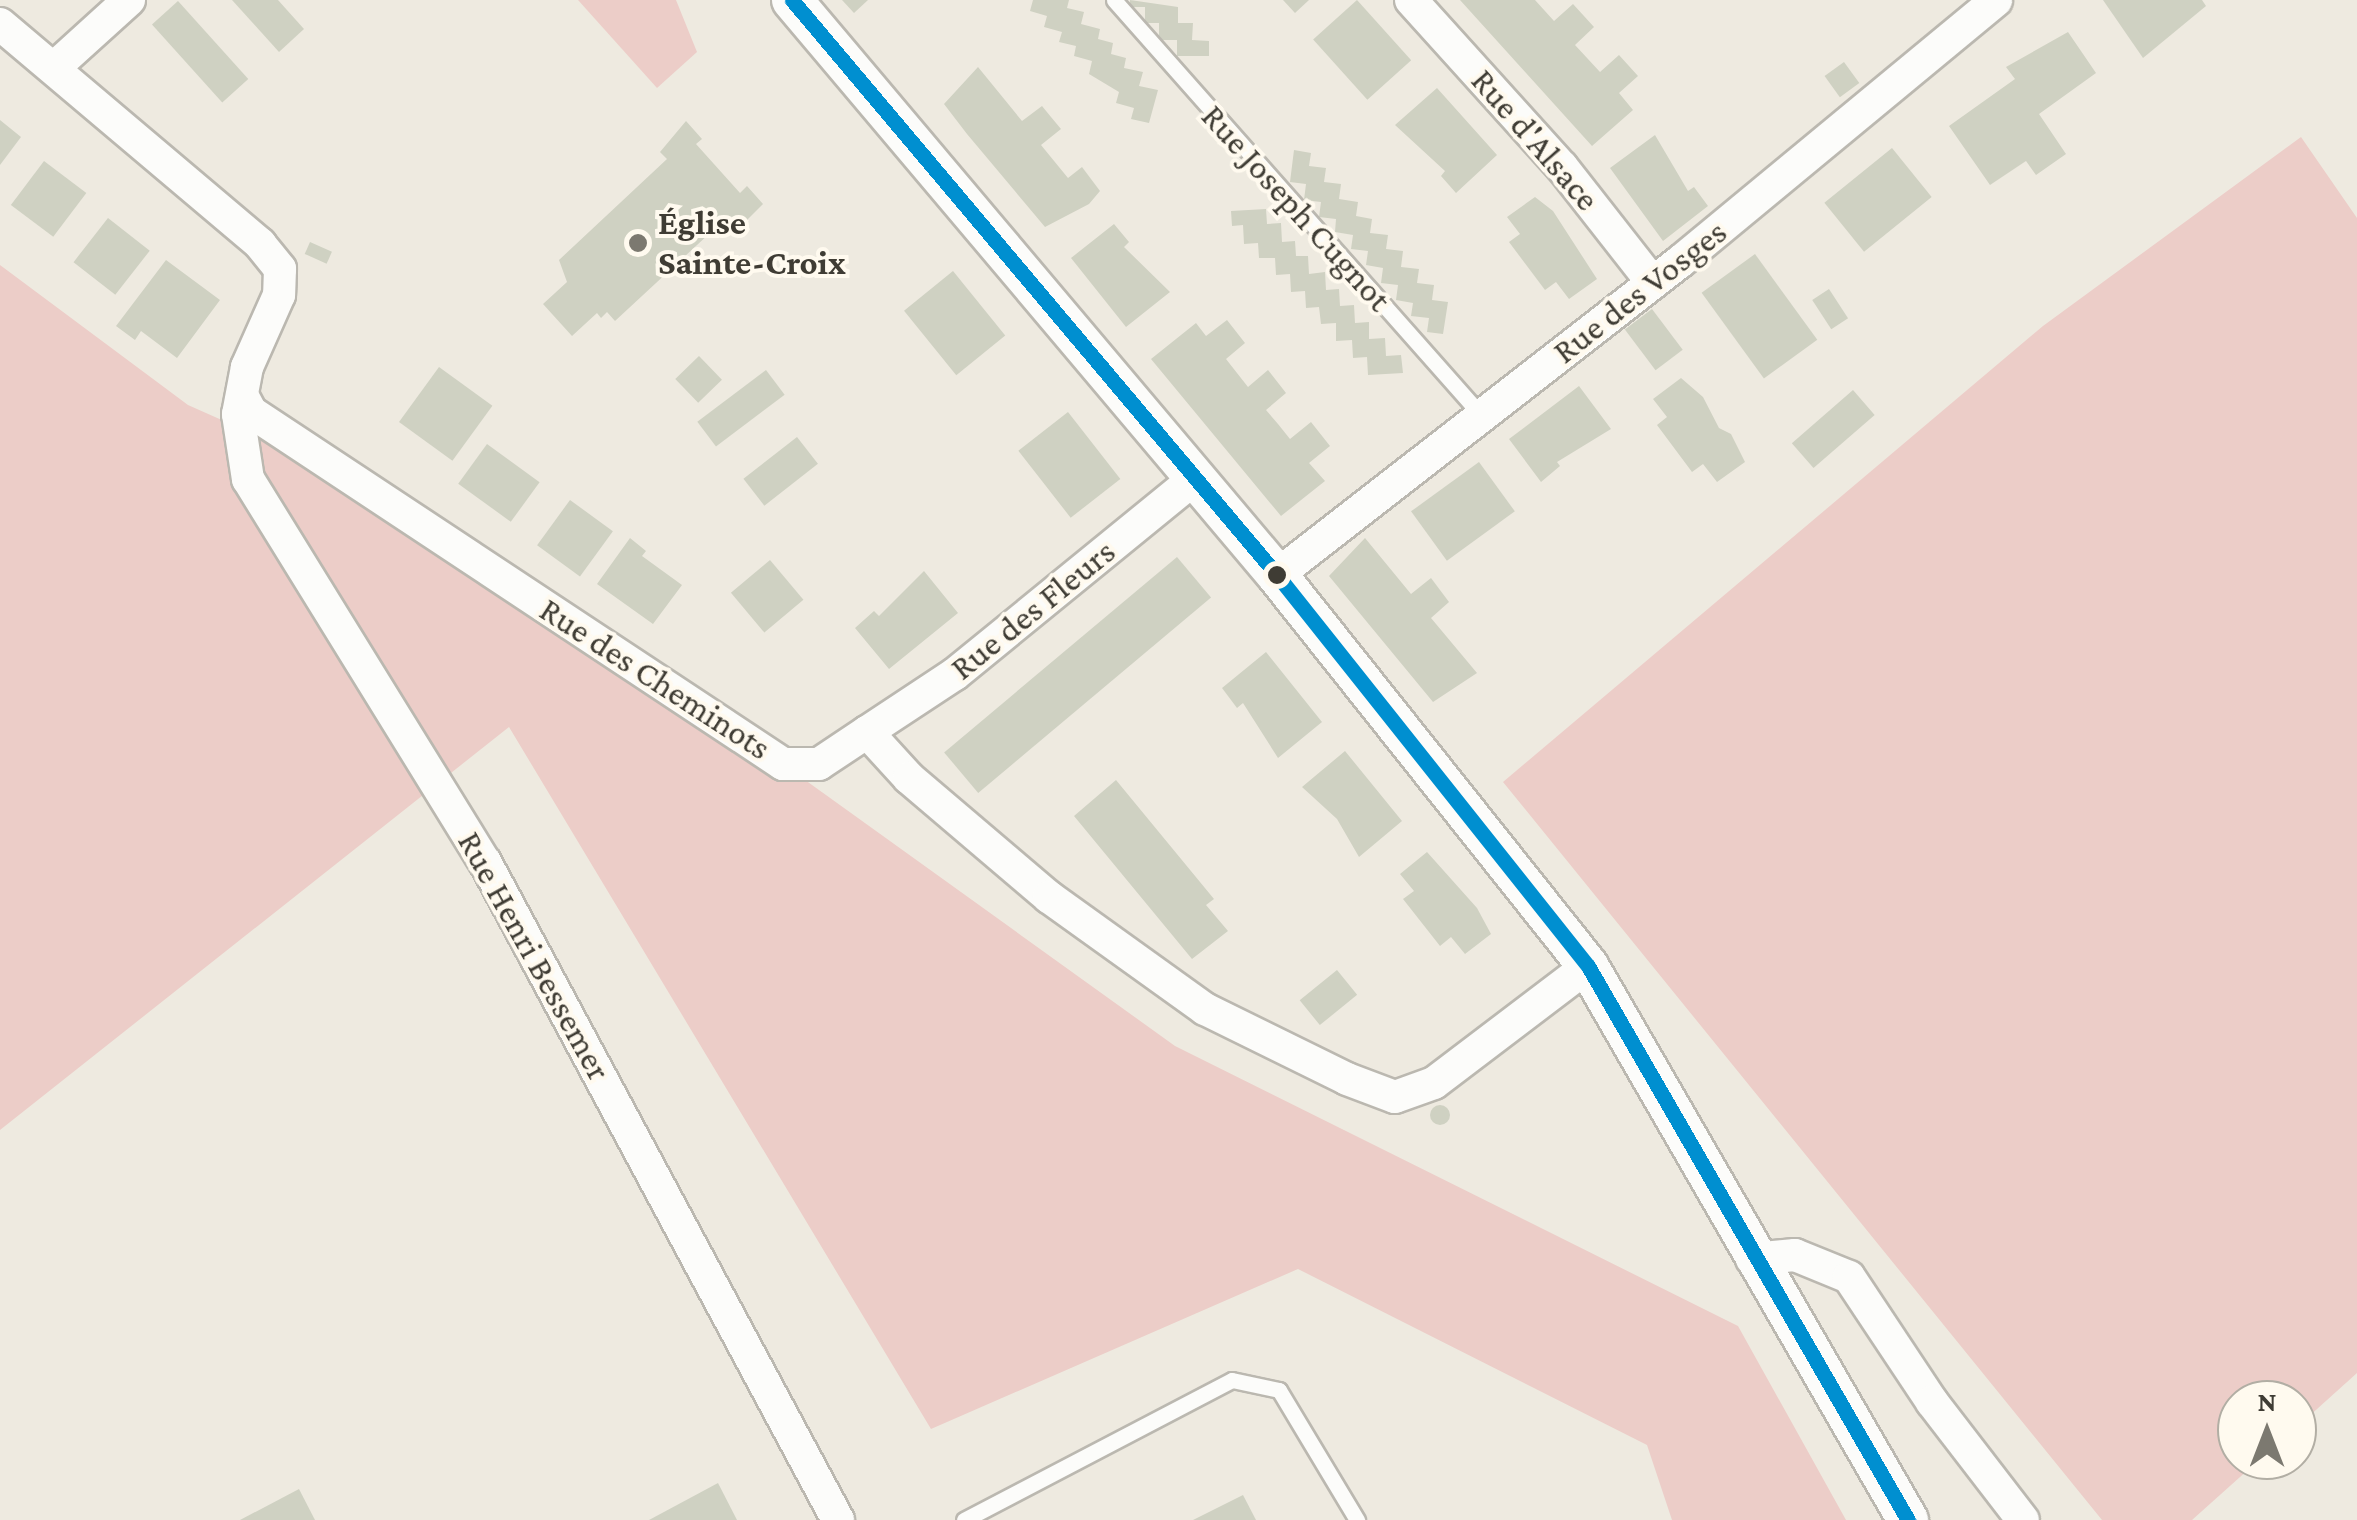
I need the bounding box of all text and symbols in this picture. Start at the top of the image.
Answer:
street label: Rue d'Alsace [1462,60,1608,220]
street label: Rue Joseph Cugnot [1192,96,1400,320]
place label: Église Sainte-Croix [658,202,846,284]
street label: Rue des Vosges [1545,211,1735,373]
marker: Église Sainte-Croix [627,232,649,254]
street label: Rue des Fleurs [942,531,1124,689]
unlabelled marker [1267,565,1287,585]
street label: Rue des Cheminots [532,589,778,769]
street label: Rue Henri Bessemer [448,824,620,1088]
north arrow [2217,1380,2317,1480]
text: N [2257,1386,2277,1417]

